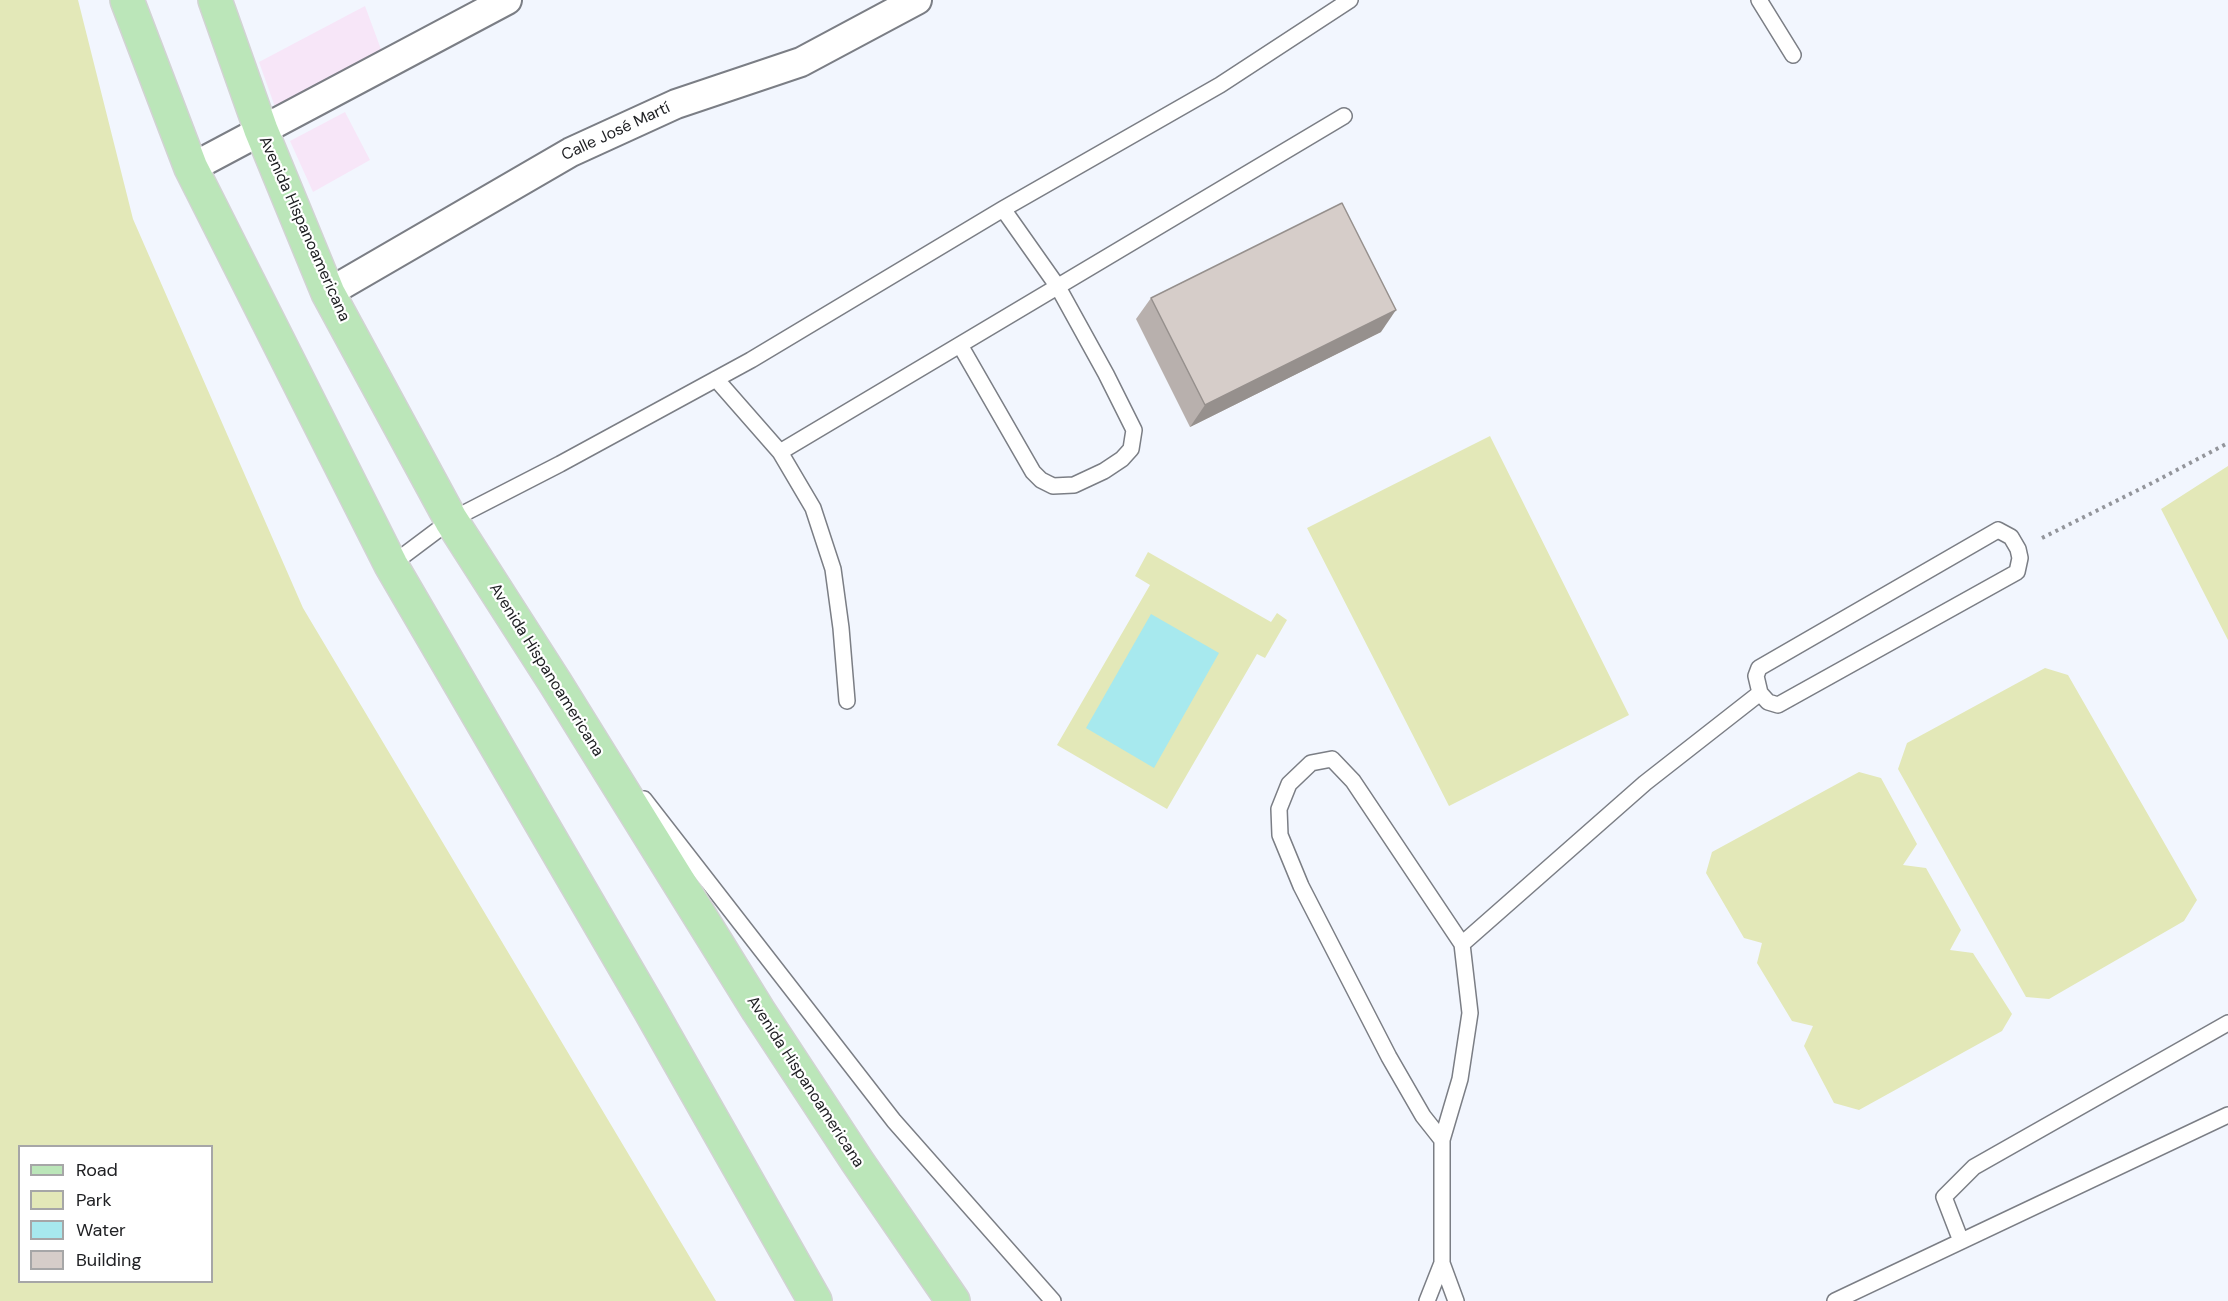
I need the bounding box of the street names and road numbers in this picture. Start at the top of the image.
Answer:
street label: Calle José Martí [559,98,673,166]
street label: Avenida Hispanoamericana [254,133,354,325]
street label: Avenida Hispanoamericana [485,580,607,760]
street label: Avenida Hispanoamericana [742,993,868,1171]

